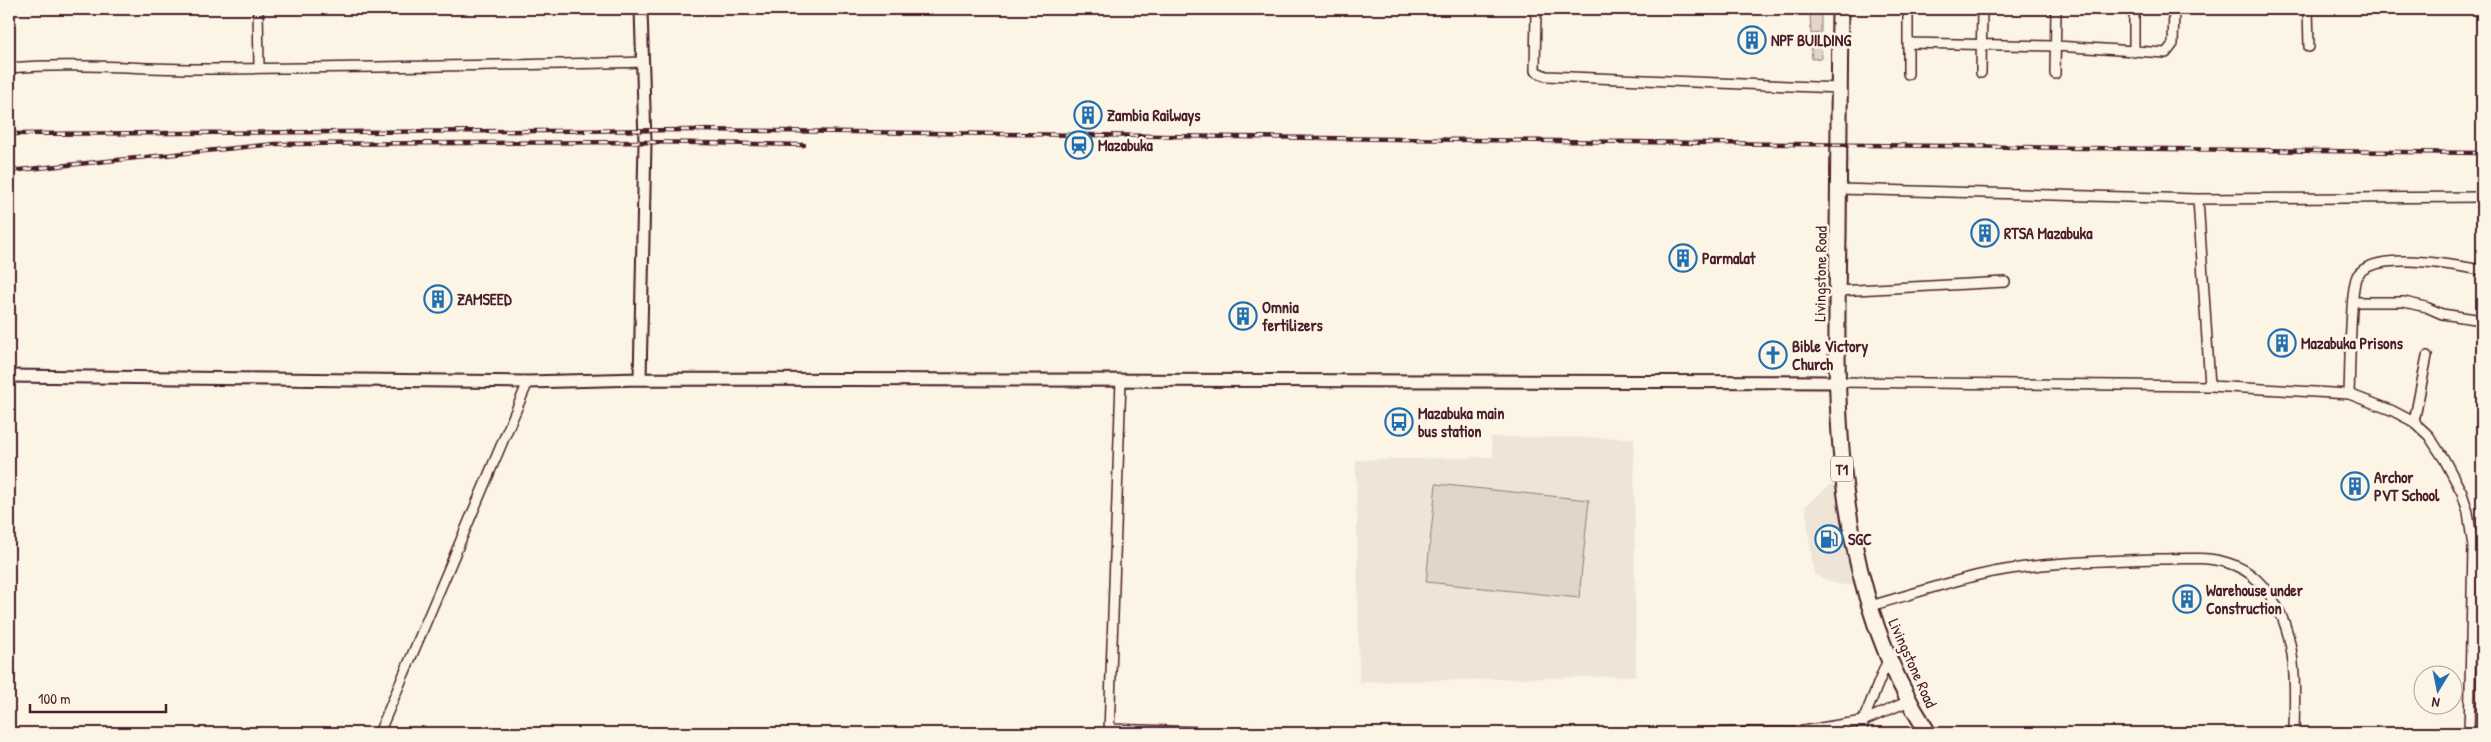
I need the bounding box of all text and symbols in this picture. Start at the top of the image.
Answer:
building icon: NPF BUILDING [1737,25,1767,55]
place label: NPF BUILDING [1771,29,1851,51]
building icon: Zambia Railways [1073,100,1103,130]
place label: Zambia Railways [1107,104,1201,127]
station icon: Mazabuka [1064,130,1094,160]
place label: Mazabuka [1098,134,1154,156]
building icon: RTSA Mazabuka [1970,218,2000,248]
place label: RTSA Mazabuka [2004,222,2093,244]
street label: Livingstone Road [1808,226,1832,322]
building icon: Parmalat [1668,243,1698,273]
place label: Parmalat [1702,247,1756,269]
building icon: ZAMSEED [423,284,453,314]
place label: ZAMSEED [457,288,512,310]
place label: Omnia fertilizers [1262,296,1324,336]
building icon: Omnia fertilizers [1228,301,1258,331]
building icon: Mazabuka Prisons [2267,328,2297,358]
place label: Mazabuka Prisons [2301,332,2404,354]
place label: Bible Victory Church [1792,335,1868,375]
church icon: Bible Victory Church [1758,340,1788,370]
place label: Mazabuka main bus station [1418,402,1504,442]
bus stop icon: Mazabuka main bus station [1384,407,1414,437]
road number: T1 [1831,456,1853,482]
place label: Archor PVT School [2374,466,2440,506]
building icon: Archor PVT School [2340,471,2370,501]
fuel station icon: SGC [1814,524,1844,554]
place label: SGC [1848,528,1872,550]
place label: Warehouse under Construction [2206,579,2304,619]
building icon: Warehouse under Construction [2172,584,2202,614]
street label: Livingstone Road [1884,615,1942,711]
north arrow [2414,664,2464,714]
scale bar [30,682,166,714]
text: 100 m [38,688,71,709]
text: N [2430,693,2441,713]

